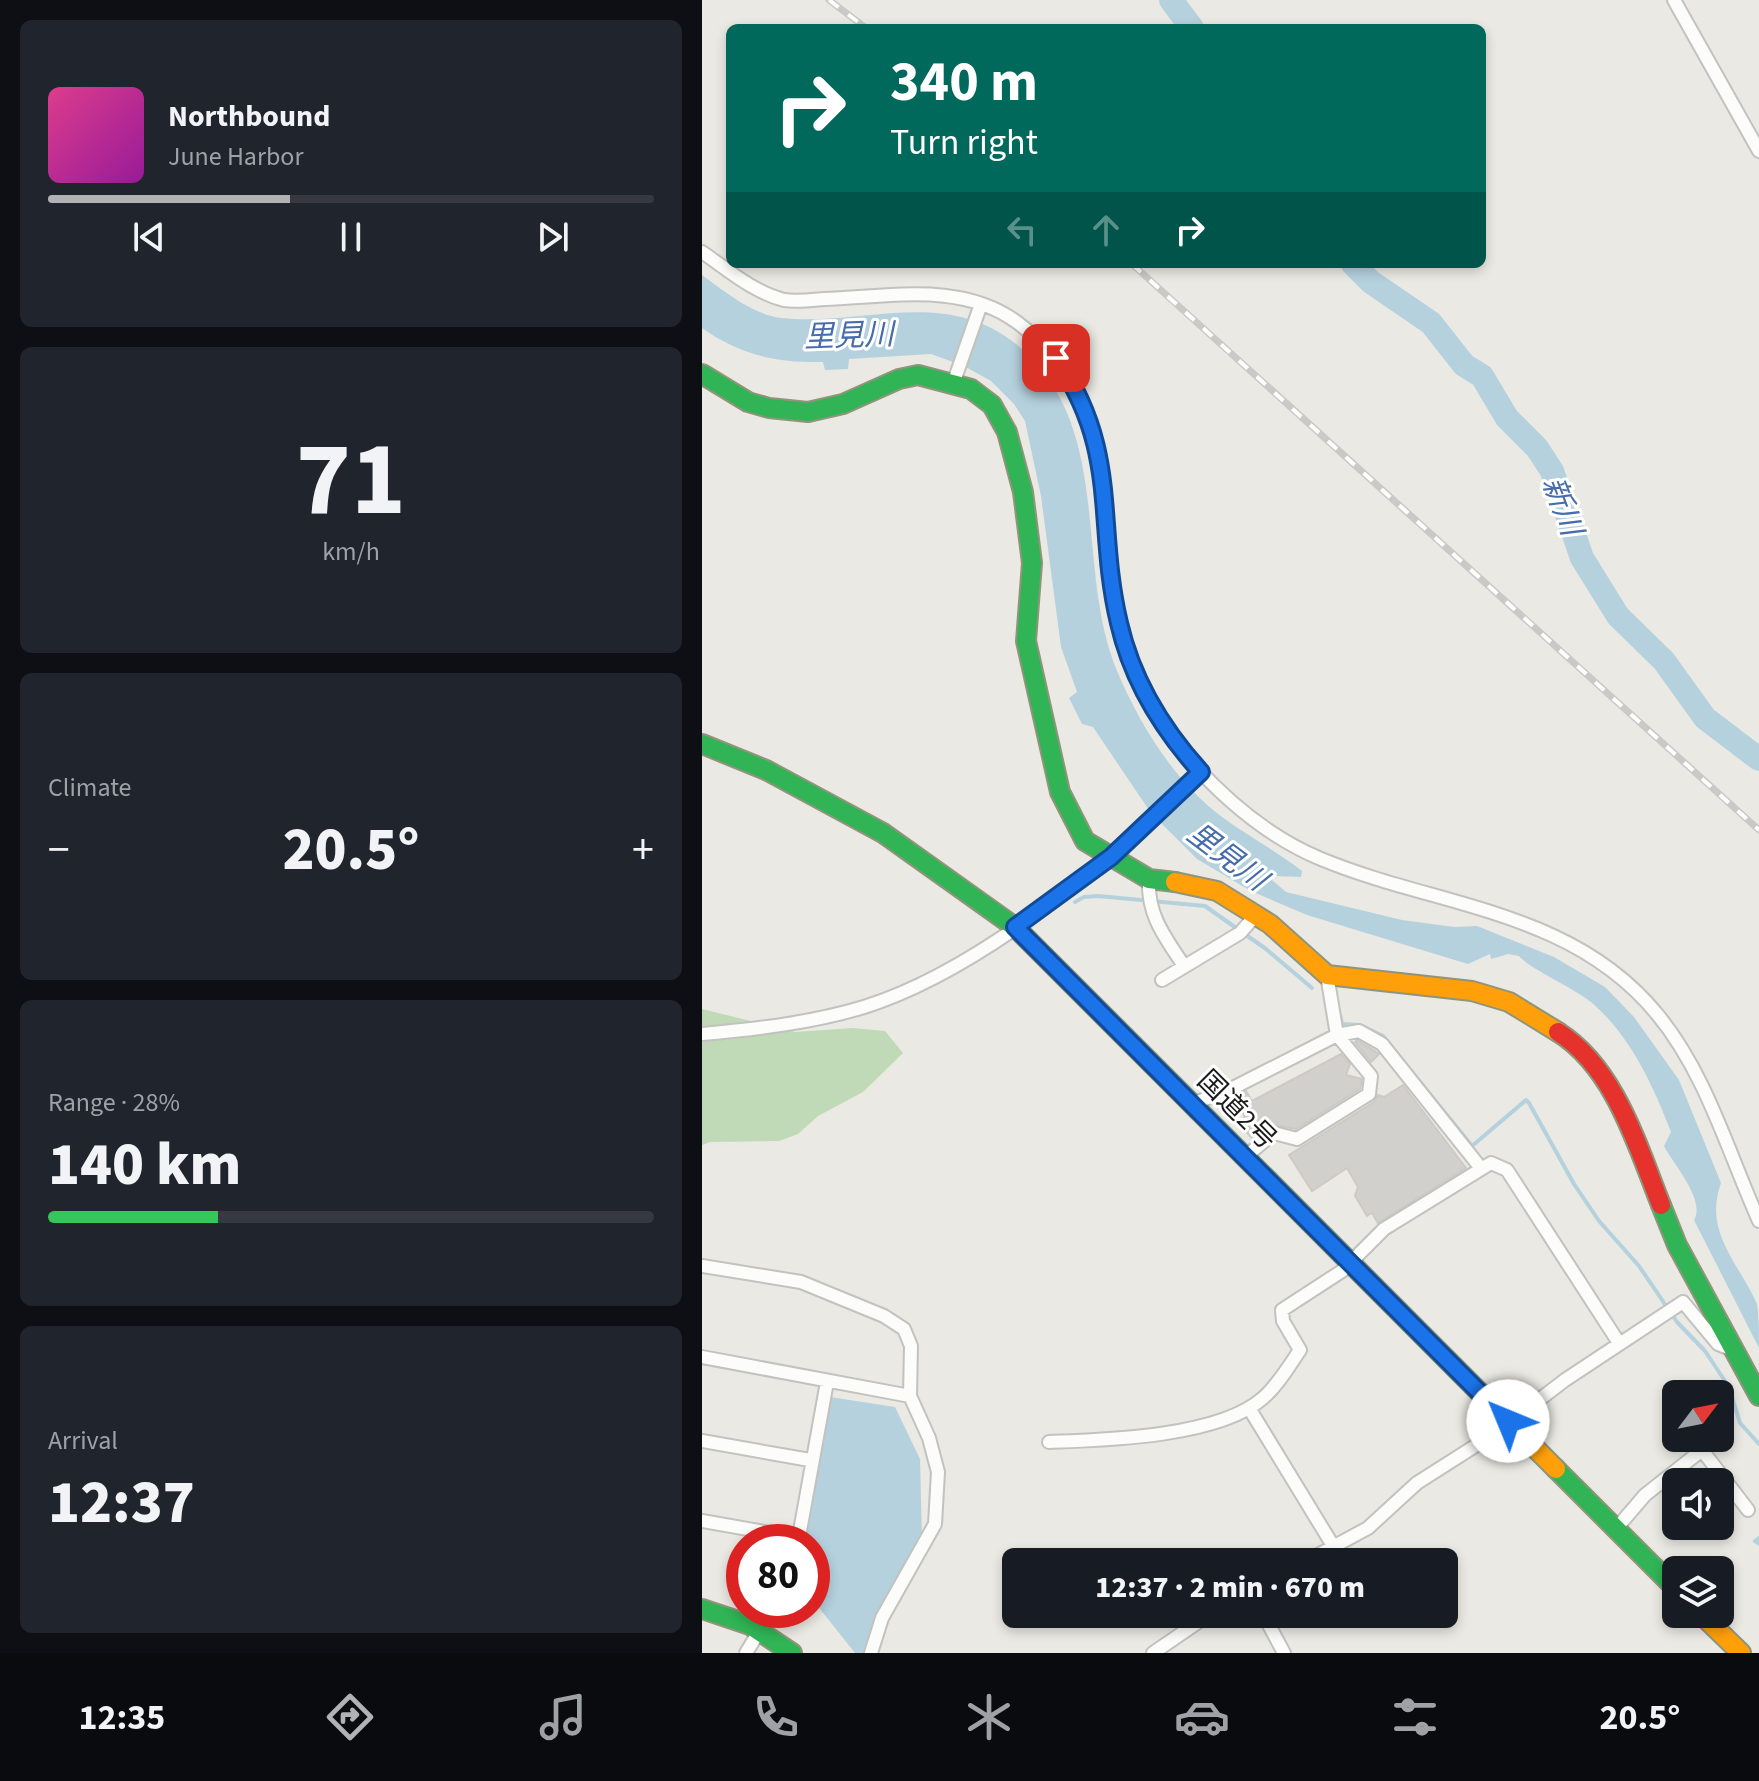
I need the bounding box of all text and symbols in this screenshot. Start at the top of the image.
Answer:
text: 340 m [890,43,1038,122]
icon: right [758,56,862,160]
text: Northbound [168,95,330,138]
text: Turn right [890,117,1038,168]
text: June Harbor [168,138,304,175]
icon: left [1000,208,1044,252]
icon: ahead [1084,208,1128,252]
icon: right [1168,208,1212,252]
icon: previous [127,215,171,259]
icon: pause [329,215,373,259]
icon: next [531,215,575,259]
water label: 里見川 [803,313,898,359]
pin [1022,324,1090,392]
icon: arrive [1034,336,1078,380]
text: 71 [296,407,406,555]
water label: 新川 [1531,470,1594,545]
text: km/h [322,533,380,570]
text: Climate [48,769,132,806]
text: 20.5° [283,808,419,893]
water label: 里見川 [1178,813,1278,903]
text: − [48,819,70,882]
text: + [632,819,654,882]
street label: 国道2号 [1188,1061,1286,1159]
text: Range · 28% [48,1084,180,1121]
text: 140 km [48,1123,241,1208]
position arrow [1466,1379,1550,1463]
north arrow [1662,1380,1734,1452]
map controls [1662,1380,1734,1628]
text: Arrival [48,1422,118,1459]
text: 12:37 [48,1461,195,1546]
button: sound [1662,1468,1734,1540]
speed limit sign: 80 [726,1524,830,1628]
button: layers [1662,1556,1734,1628]
text: 12:37 · 2 min · 670 m [1095,1566,1365,1609]
icon: directions [322,1689,378,1745]
icon: music [535,1689,591,1745]
icon: phone [748,1689,804,1745]
icon: climate [961,1689,1017,1745]
icon: car [1174,1689,1230,1745]
icon: filters [1387,1689,1443,1745]
text: 12:35 [78,1692,165,1743]
text: 20.5° [1600,1692,1680,1743]

